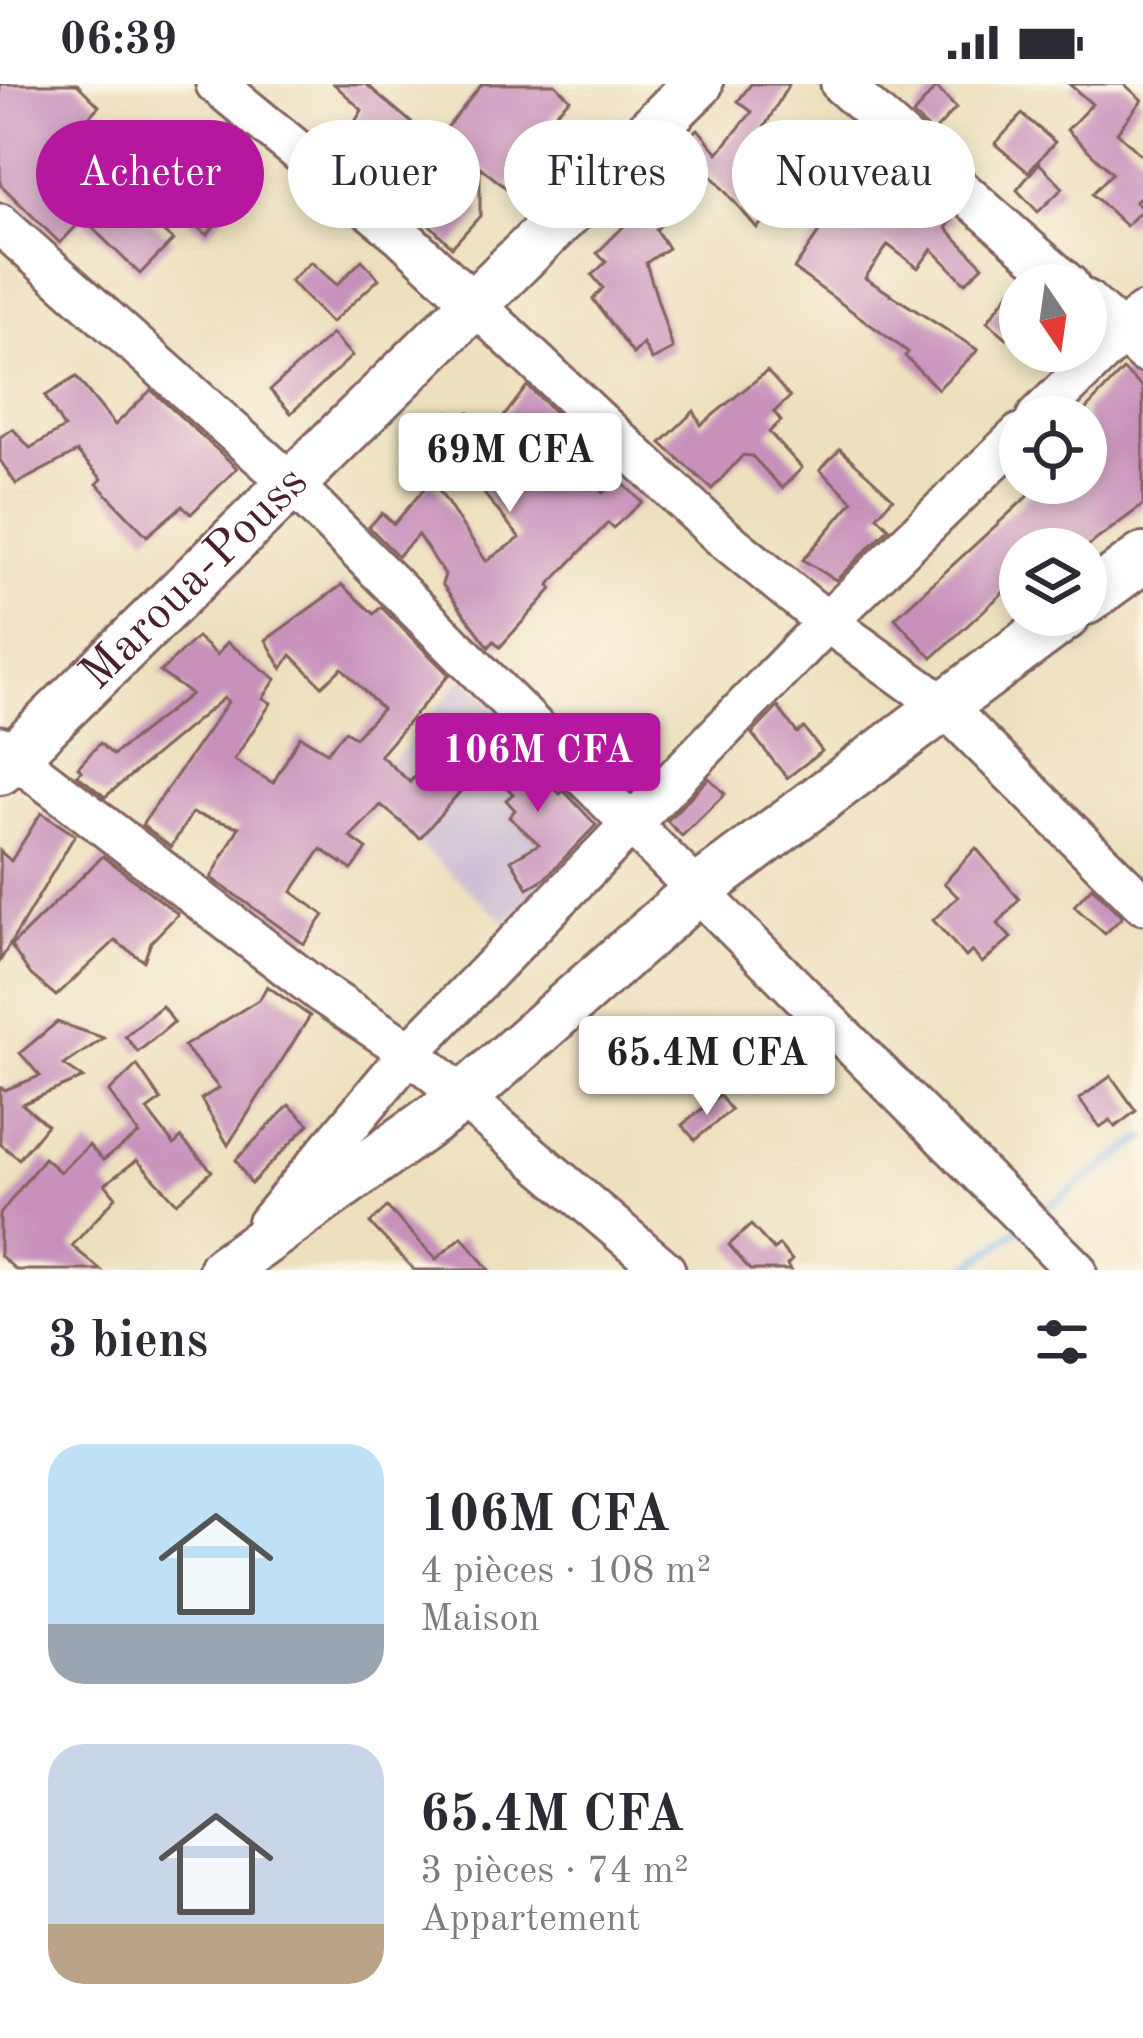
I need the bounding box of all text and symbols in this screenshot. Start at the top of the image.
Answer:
text: 06:39 [60,19,177,64]
chip: Acheter [36,120,264,228]
chip: Louer [288,120,480,228]
chip: Filtres [504,120,708,228]
chip: Nouveau [732,120,975,228]
north arrow [999,264,1107,372]
map controls [999,264,1107,636]
button: locate [999,396,1107,504]
pin: 69M CFA [399,413,621,515]
text: 69M CFA [426,432,594,471]
street label: Maroua-Pouss [72,458,317,699]
button: layers [999,528,1107,636]
pin: 106M CFA [414,713,662,815]
text: 106M CFA [442,732,634,771]
pin: 65.4M CFA [570,1016,844,1118]
text: 65.4M CFA [606,1035,808,1074]
icon: filters [1029,1309,1095,1375]
text: 3 biens [48,1317,208,1368]
text: 106M CFA [420,1491,670,1542]
icon: home [144,1492,288,1636]
text: 4 pièces · 108 m² [420,1552,711,1591]
text: Maison [420,1600,540,1639]
text: 65.4M CFA [420,1791,685,1842]
icon: home [144,1792,288,1936]
text: 3 pièces · 74 m² [420,1852,689,1891]
text: Appartement [420,1900,641,1939]

